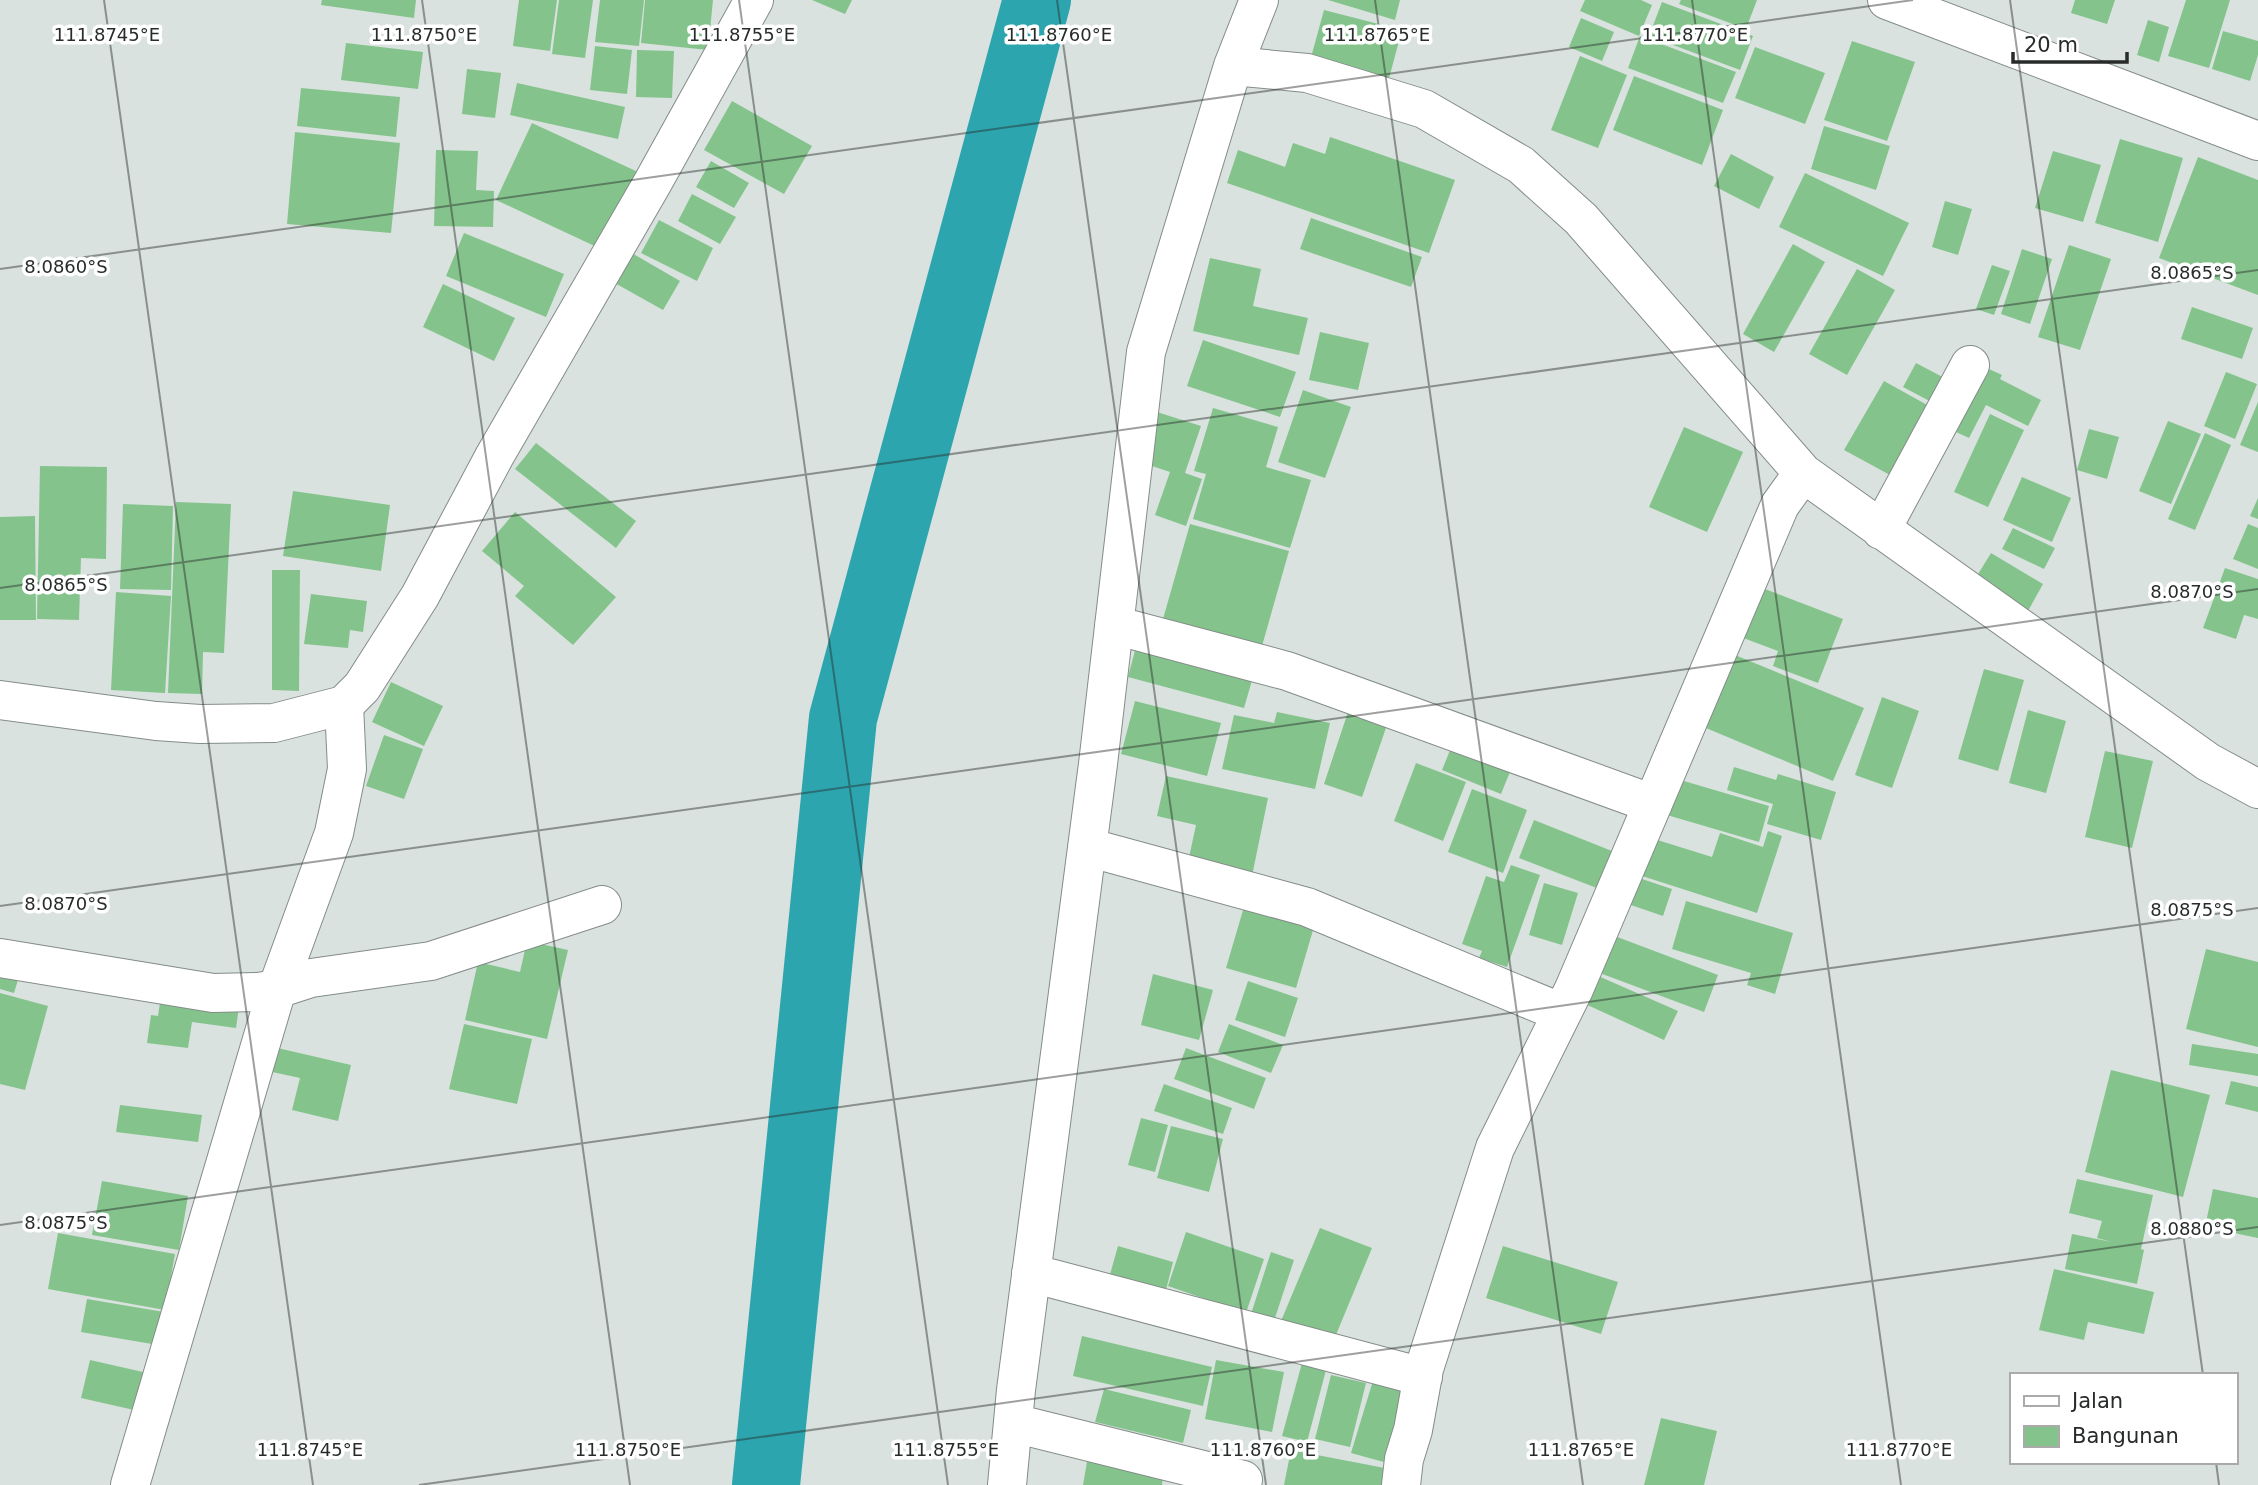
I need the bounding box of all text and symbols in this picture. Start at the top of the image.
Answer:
scale bar [2013,21,2127,65]
text: 111.8745°E [54,24,160,45]
text: 111.8750°E [371,24,477,45]
text: 111.8755°E [689,24,795,45]
text: 111.8760°E [1006,24,1112,45]
text: 111.8765°E [1324,24,1430,45]
text: 111.8770°E [1642,24,1748,45]
text: 20 m [2024,33,2078,57]
text: 8.0860°S [24,256,108,277]
text: 8.0865°S [2150,262,2234,283]
text: 8.0865°S [24,574,108,595]
text: 8.0870°S [2150,581,2234,602]
text: 8.0870°S [24,893,108,914]
text: 8.0875°S [2150,899,2234,920]
text: 8.0875°S [24,1212,108,1233]
text: 8.0880°S [2150,1218,2234,1239]
legend [2010,1373,2237,1464]
text: Jalan [2070,1389,2123,1413]
text: Bangunan [2072,1424,2179,1448]
text: 111.8745°E [257,1439,363,1460]
text: 111.8750°E [575,1439,681,1460]
text: 111.8755°E [893,1439,999,1460]
text: 111.8760°E [1210,1439,1316,1460]
text: 111.8765°E [1528,1439,1634,1460]
text: 111.8770°E [1846,1439,1952,1460]

